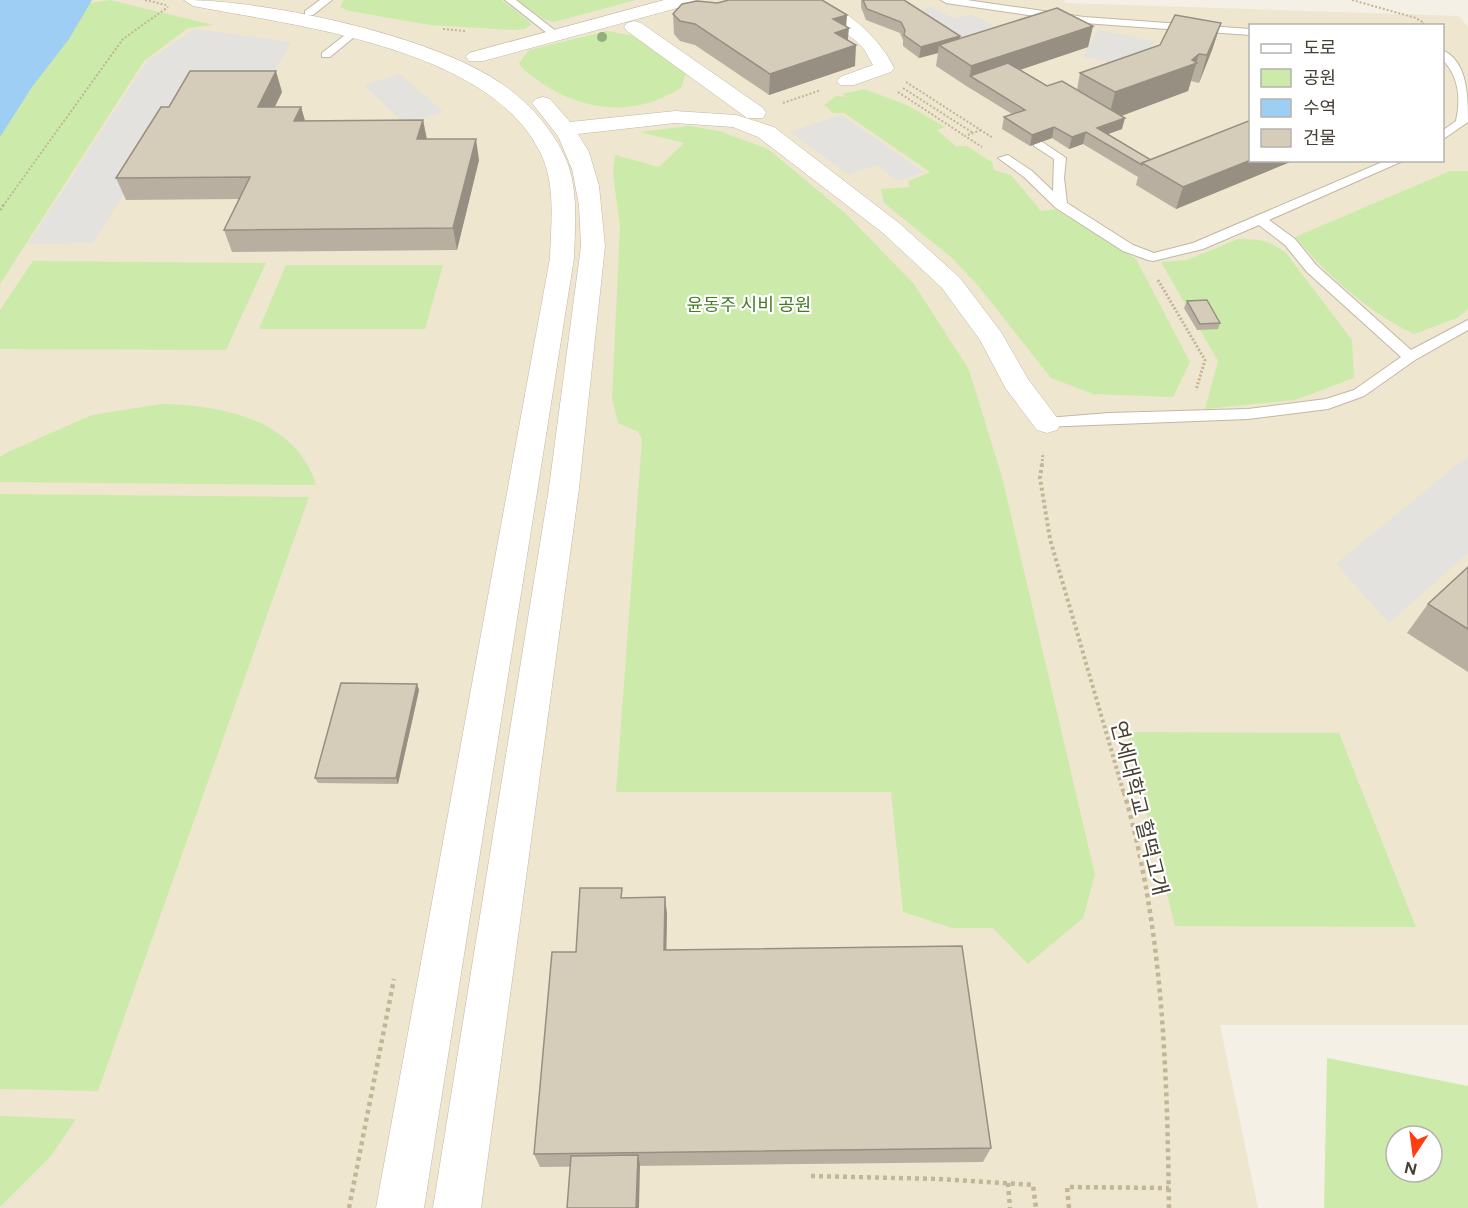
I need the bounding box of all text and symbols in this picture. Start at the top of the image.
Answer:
legend [1249,24,1444,162]
text: 도로 [1303,37,1336,59]
text: 공원 [1303,67,1336,89]
text: 수역 [1303,97,1336,119]
text: 건물 [1303,127,1336,149]
park label: 윤동주 시비 공원 [687,294,811,316]
street label: 연세대학교 헐떡고개 [1106,718,1174,898]
north arrow [1384,1124,1444,1184]
text: N [1403,1157,1419,1179]

